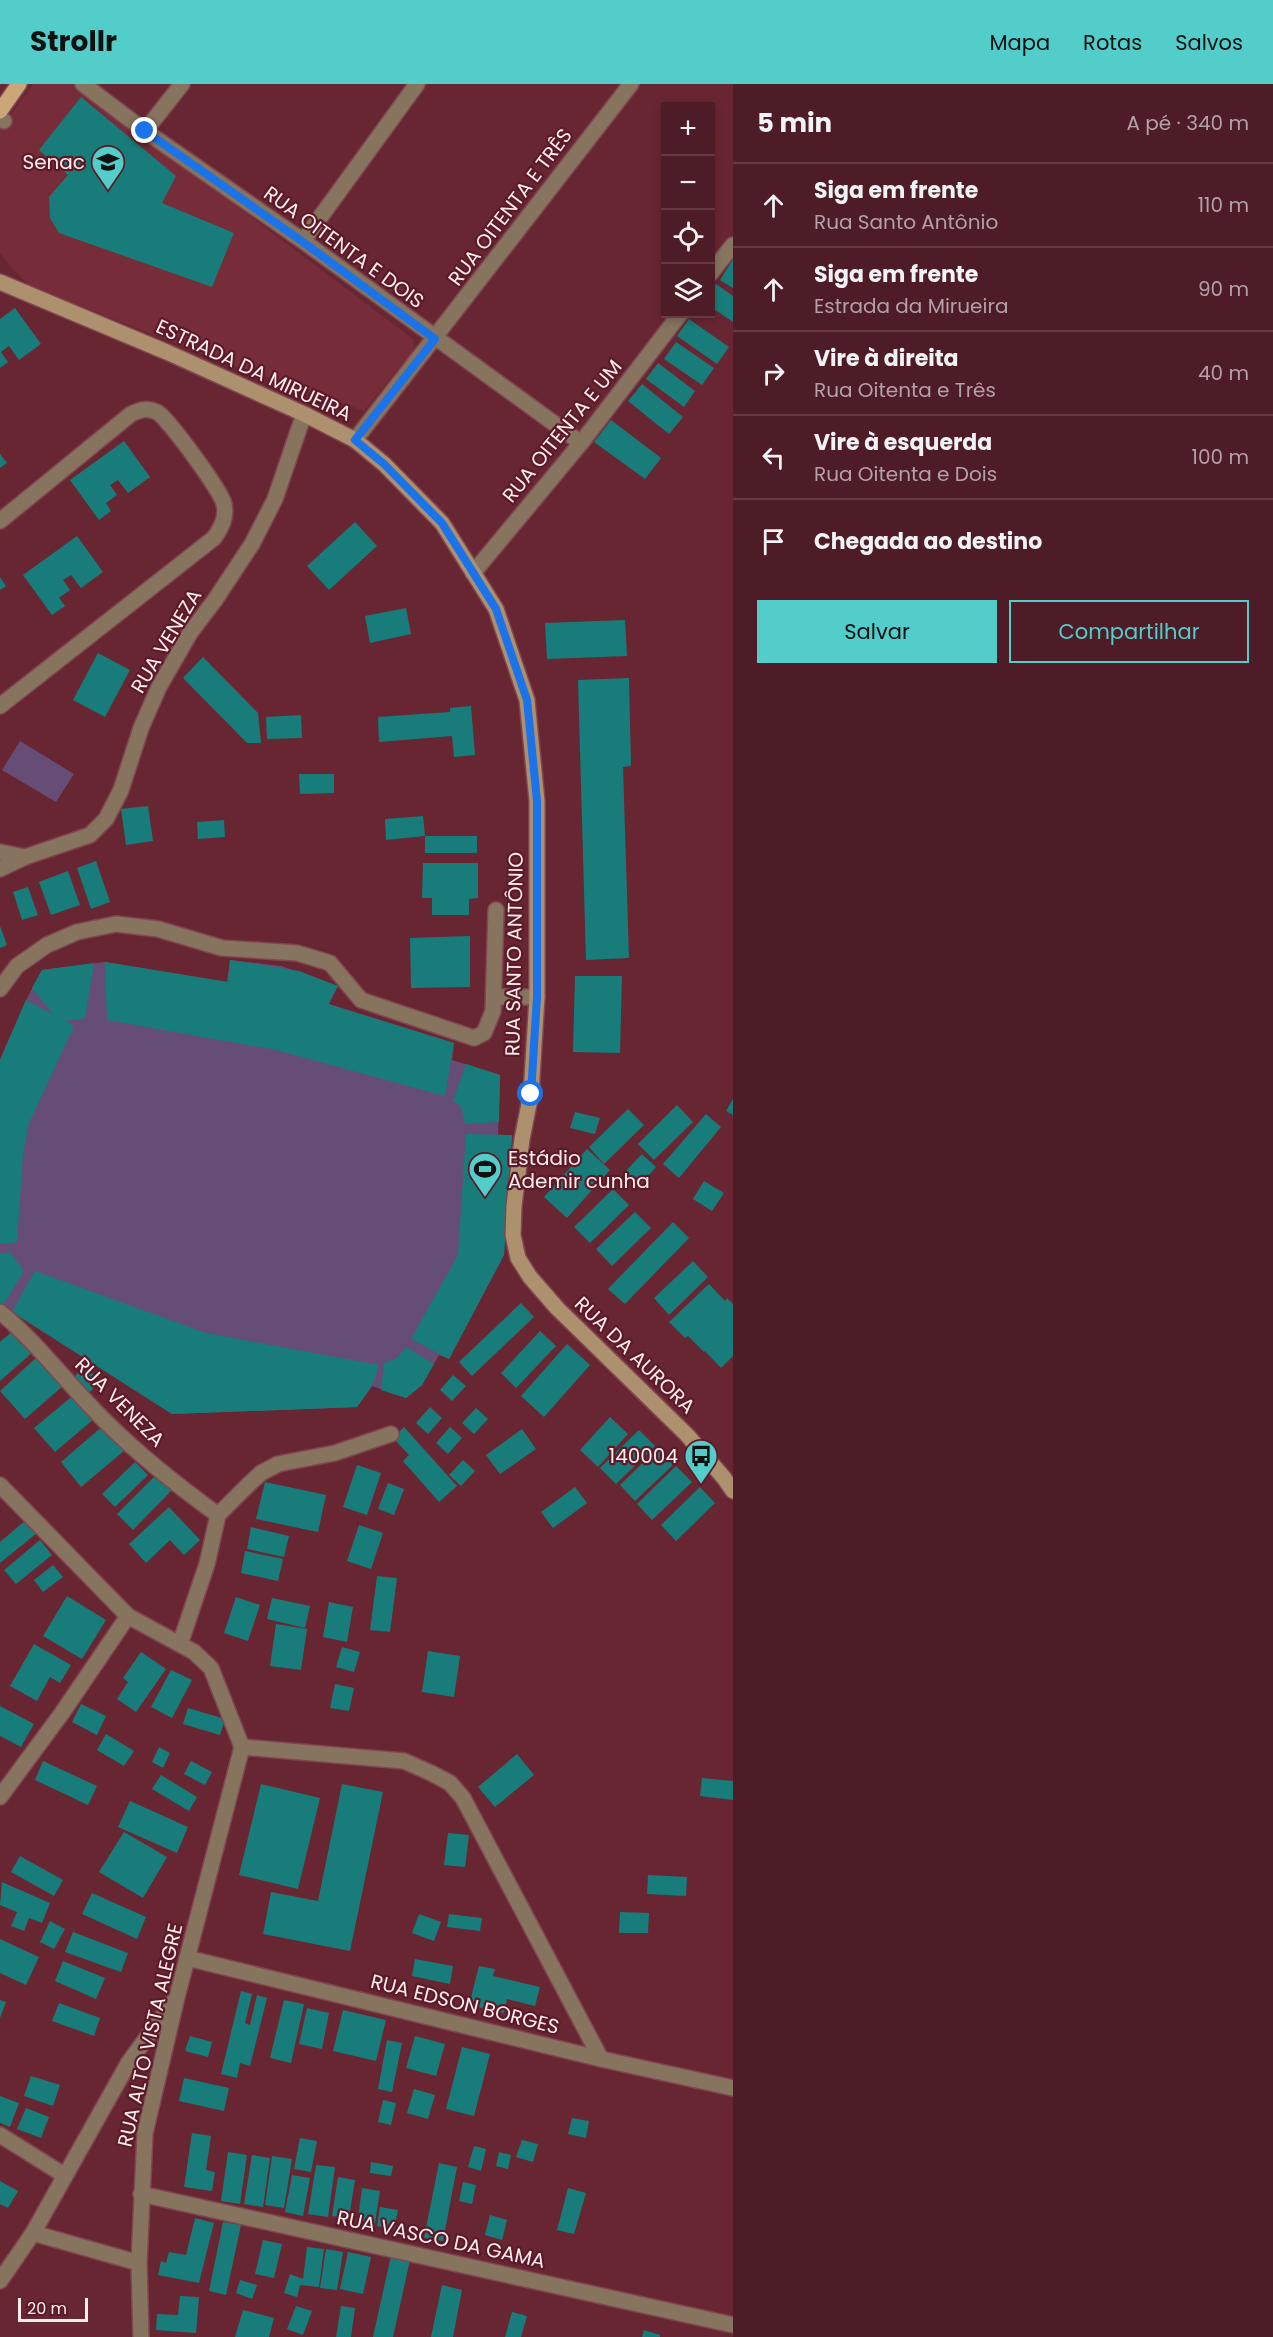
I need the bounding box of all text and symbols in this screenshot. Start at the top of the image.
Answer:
text: Strollr [30,22,117,61]
text: Mapa [989,28,1050,57]
text: Rotas [1083,28,1142,57]
text: Salvos [1175,28,1243,57]
map controls [661,102,715,318]
button: + [661,102,715,156]
text: 5 min [757,105,832,141]
text: A pé · 340 m [1126,109,1249,137]
route end [131,117,157,143]
street label: RUA OITENTA E TRÊS [442,123,578,291]
school or university icon: Senac [90,144,126,191]
place label: Senac [22,148,85,176]
button: − [661,156,715,210]
text: Siga em frente [814,175,978,206]
street label: RUA OITENTA E DOIS [258,179,430,315]
icon: ahead [757,189,790,222]
text: 110 m [1198,191,1249,219]
text: Rua Santo Antônio [814,208,998,236]
button: locate [661,210,715,264]
text: Siga em frente [814,259,978,290]
button: layers [661,264,715,318]
icon: ahead [757,273,790,306]
text: 90 m [1198,275,1249,303]
text: Estrada da Mirueira [814,292,1008,320]
street label: ESTRADA DA MIRUEIRA [152,312,356,428]
text: Vire à direita [814,343,959,374]
street label: RUA OITENTA E UM [496,354,628,508]
icon: right [757,357,790,390]
text: 40 m [1198,359,1249,387]
text: Rua Oitenta e Três [814,376,996,404]
text: Vire à esquerda [814,427,992,458]
icon: left [757,441,790,474]
text: 100 m [1192,443,1249,471]
text: Rua Oitenta e Dois [814,460,997,488]
icon: arrive [757,525,790,558]
text: Chegada ao destino [814,526,1042,557]
street label: RUA VENEZA [124,584,208,698]
button: Salvar [757,600,997,663]
button: Compartilhar [1009,600,1249,663]
street label: RUA SANTO ANTÔNIO [498,852,530,1056]
route start [517,1080,543,1106]
place label: Estádio Ademir cunha [508,1144,650,1195]
sports icon: Estádio Ademir cunha [467,1151,503,1198]
street label: RUA DA AURORA [568,1290,702,1420]
street label: RUA VENEZA [69,1351,171,1453]
bus stop icon: 140004 [683,1438,719,1485]
place label: 140004 [609,1442,678,1470]
street label: RUA ALTO VISTA ALEGRE [111,1920,189,2150]
street label: RUA EDSON BORGES [368,1967,562,2041]
street label: RUA VASCO DA GAMA [334,2203,548,2275]
scale bar [18,2295,88,2322]
text: 20 m [27,2297,67,2320]

